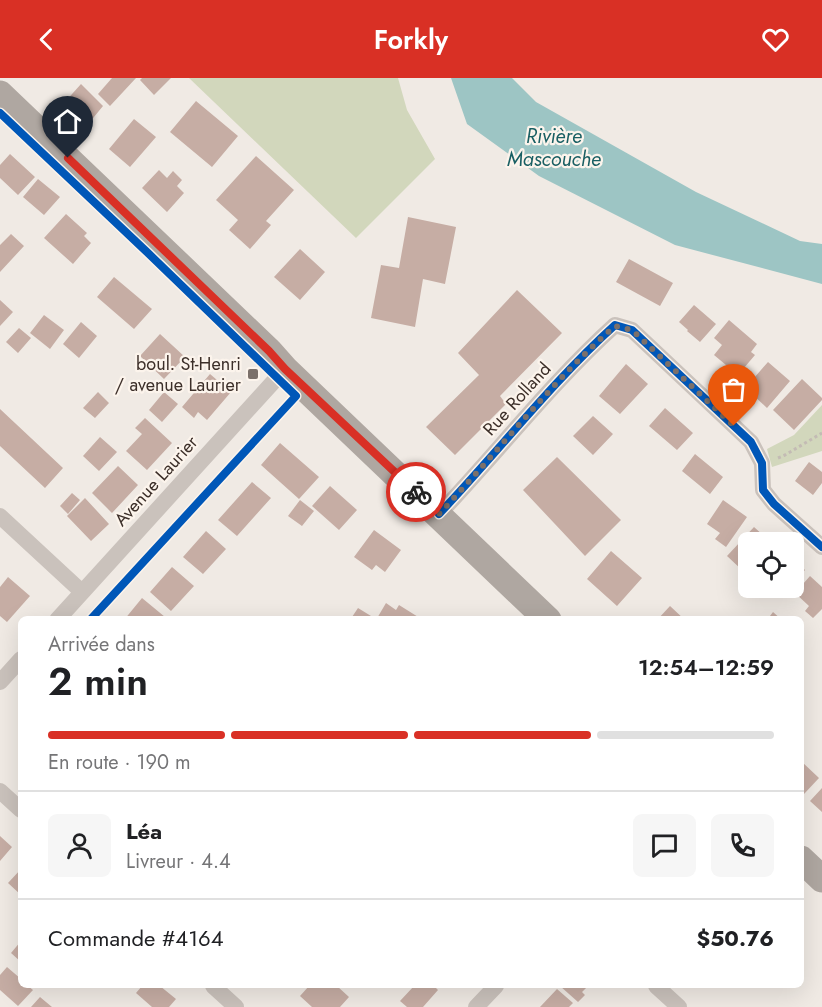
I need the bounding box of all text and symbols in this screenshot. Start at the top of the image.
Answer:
text: Forkly [374,20,448,59]
icon: back [30,23,63,56]
icon: heart [759,23,792,56]
pin [42,96,93,158]
icon: home [51,105,84,138]
water label: Rivière Mascouche [507,122,601,174]
place label: boul. St-Henri / avenue Laurier [115,351,242,398]
street label: Rue Rolland [477,357,557,441]
pin [708,364,759,426]
marker: boul. St-Henri / avenue Laurier [246,367,260,381]
icon: bag [717,373,750,406]
street label: Avenue Laurier [108,429,204,532]
courier [386,462,446,522]
icon: bike [400,476,433,509]
map controls [738,532,804,598]
button: locate [738,532,804,598]
text: Arrivée dans [48,630,155,659]
text: 12:54–12:59 [638,651,774,683]
text: 2 min [48,653,148,710]
text: En route · 190 m [48,748,191,777]
button: person [48,814,111,877]
button: chat [633,814,696,877]
button: phone [711,814,774,877]
text: Léa [126,815,162,847]
text: Livreur · 4.4 [126,847,231,876]
text: Commande #4164 [48,922,224,954]
text: $50.76 [696,922,774,954]

